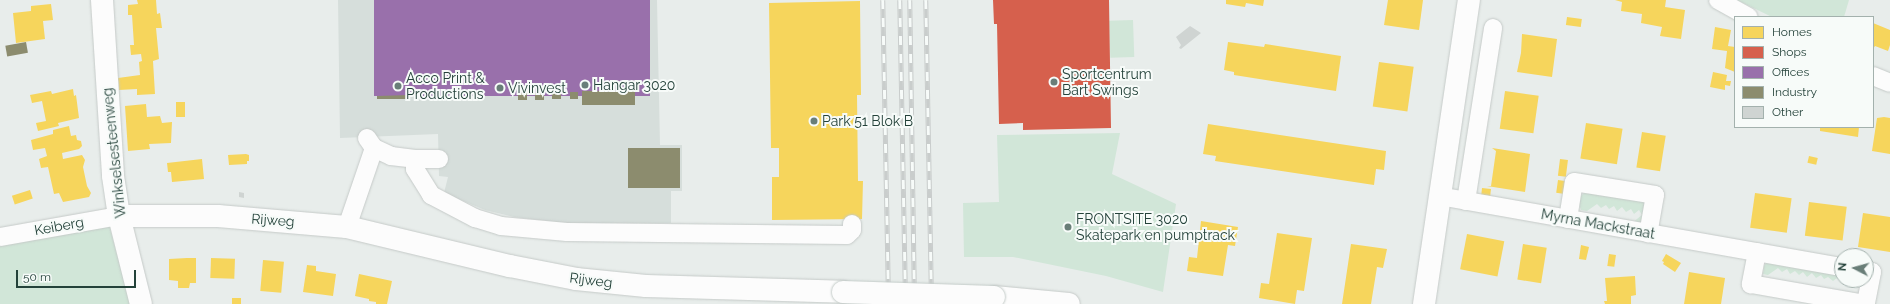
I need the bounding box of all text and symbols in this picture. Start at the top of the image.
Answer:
legend [1734,16,1874,128]
text: Homes [1772,25,1812,39]
text: Shops [1772,45,1807,59]
text: Offices [1772,65,1809,79]
place label: Sportcentrum Bart Swings [1062,66,1152,98]
place label: Acco Print & Productions [406,70,485,102]
place label: Hangar 3020 [593,77,676,93]
marker: Sportcentrum Bart Swings [1049,77,1059,87]
place label: Vivinvest [508,80,566,96]
marker: Hangar 3020 [580,80,590,90]
marker: Acco Print & Productions [393,81,403,91]
marker: Vivinvest [495,83,505,93]
text: Industry [1772,85,1817,99]
street label: Winkselsesteenweg [99,87,129,219]
text: Other [1772,105,1803,119]
place label: Park 51 Blok B [822,113,913,129]
marker: Park 51 Blok B [809,116,819,126]
street label: Myrna Mackstraat [1540,206,1656,242]
street label: Rijweg [251,210,295,230]
place label: FRONTSITE 3020 Skatepark en pumptrack [1076,211,1235,244]
street label: Keiberg [33,213,85,239]
marker: FRONTSITE 3020 Skatepark en pumptrack [1063,222,1073,232]
north arrow [1834,248,1874,288]
scale bar [18,262,138,288]
text: N [1836,262,1849,272]
street label: Rijweg [569,269,613,291]
text: 50 m [23,270,51,284]

